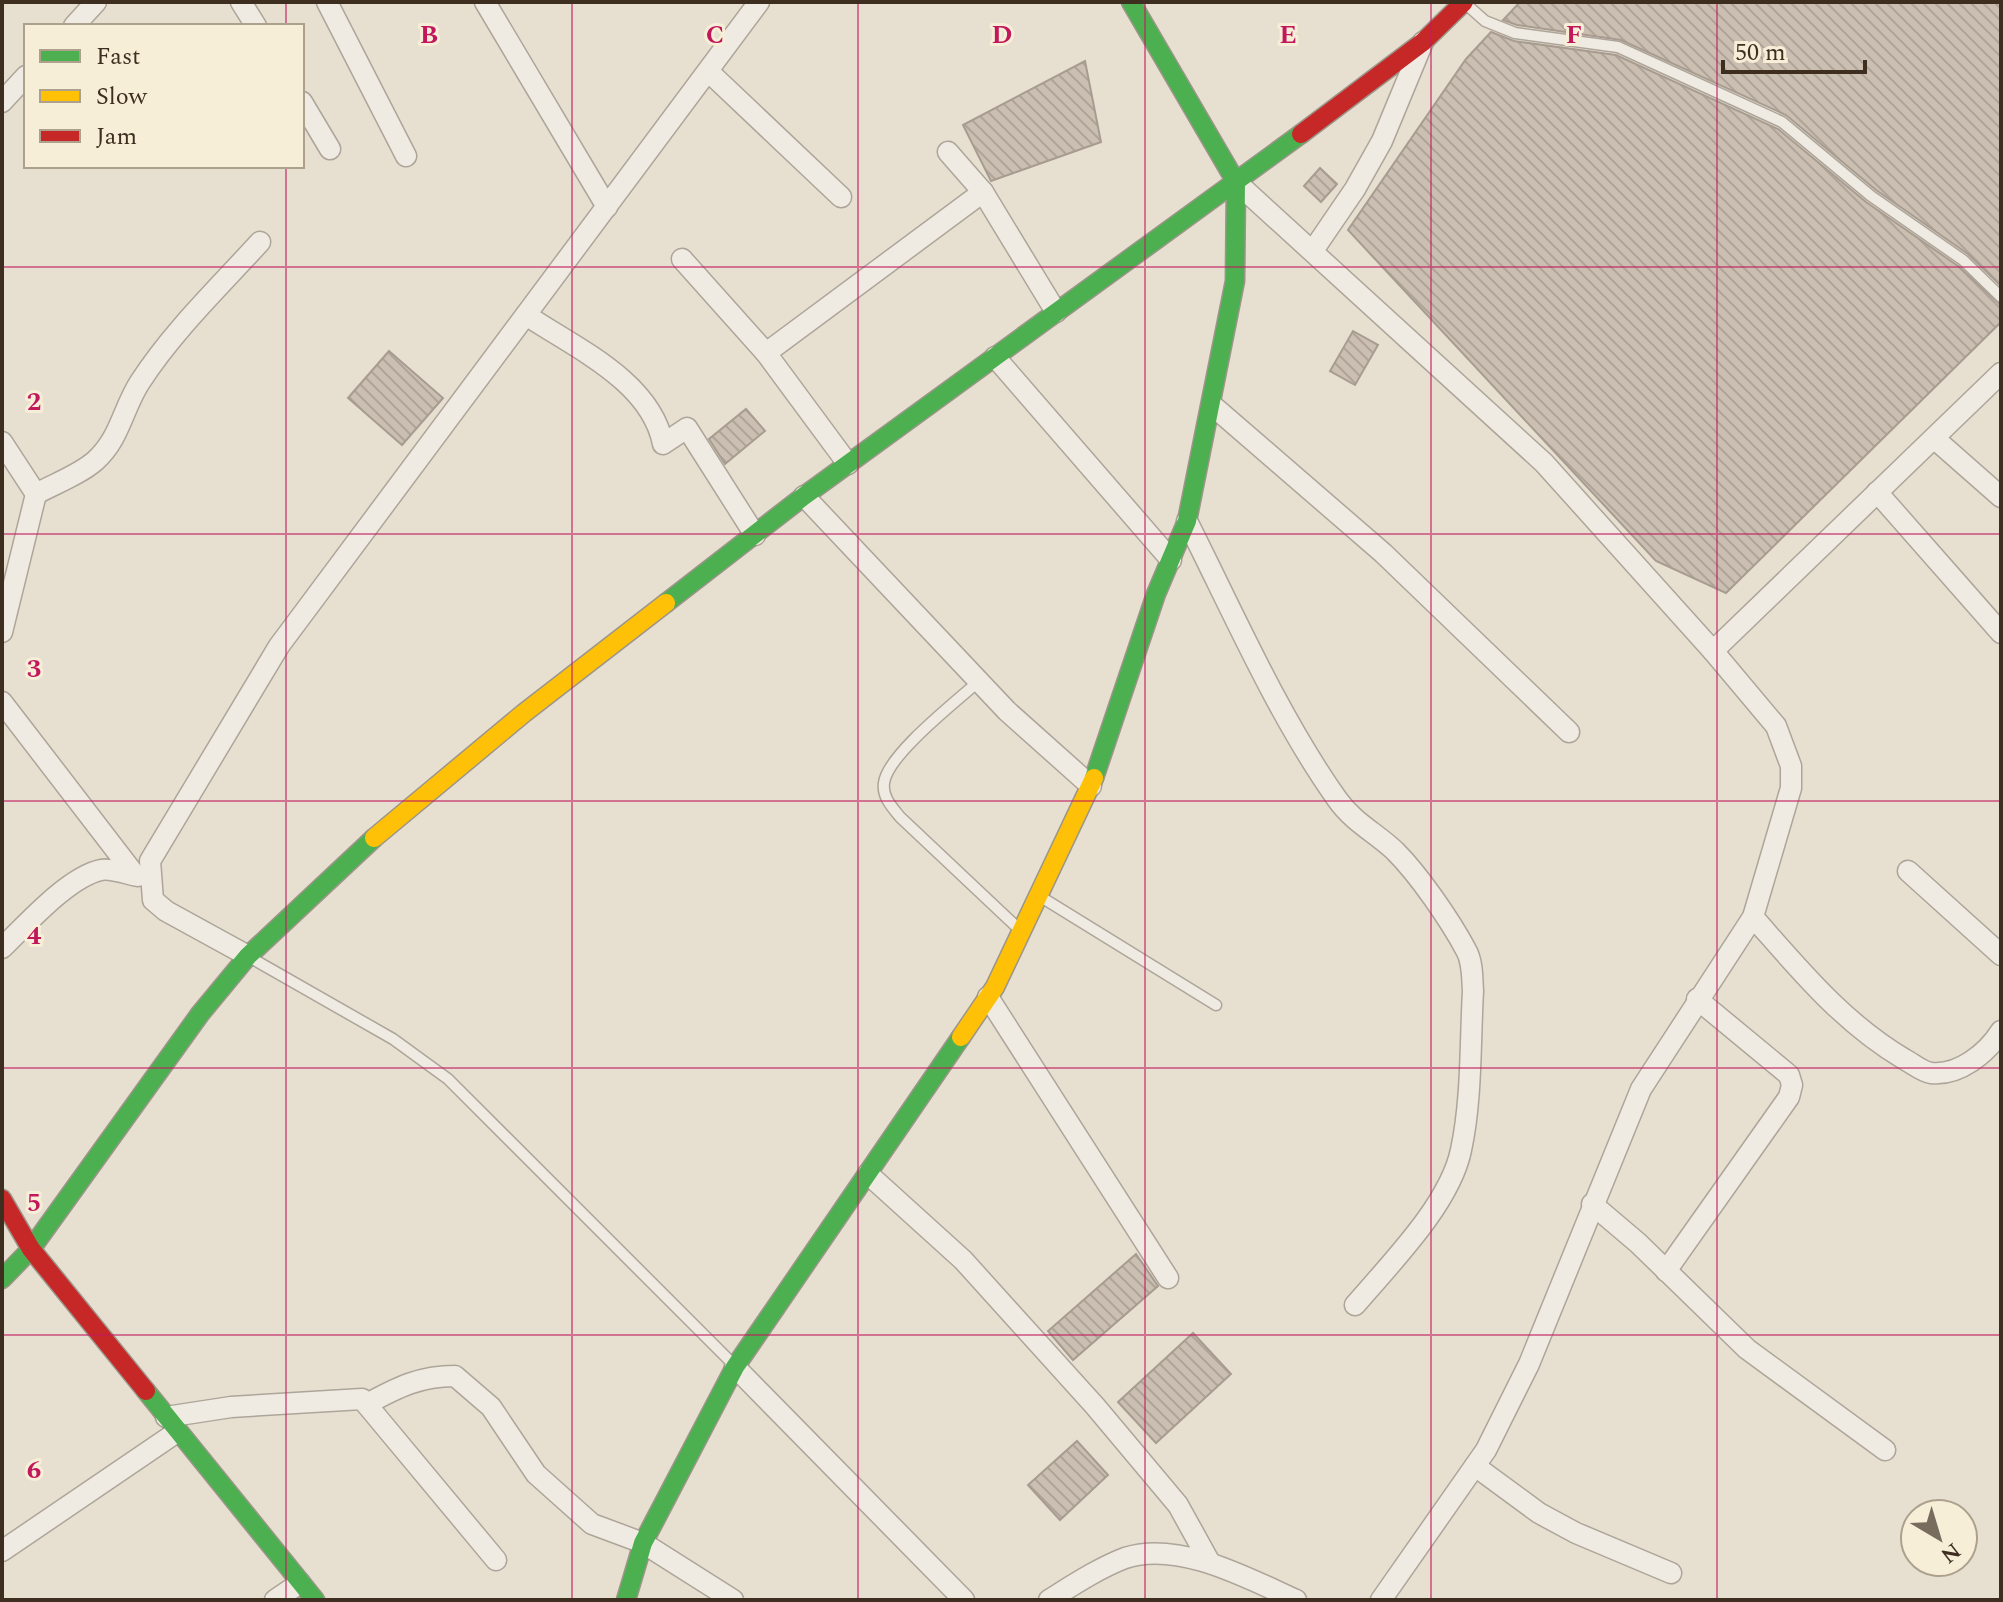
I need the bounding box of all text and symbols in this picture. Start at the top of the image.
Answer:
text: B [420,15,438,55]
text: C [706,15,724,55]
text: D [992,15,1012,55]
text: E [1279,15,1297,55]
text: F [1566,15,1582,55]
legend [24,24,304,168]
scale bar [1723,24,1865,74]
text: 50 m [1735,35,1786,71]
text: Fast [96,39,141,75]
text: Slow [96,79,148,115]
text: Jam [96,119,137,155]
text: 2 [27,382,41,422]
text: 3 [27,649,41,689]
text: 4 [27,916,42,956]
text: 5 [27,1183,41,1223]
text: 6 [27,1450,41,1490]
north arrow [1899,1498,1979,1578]
text: N [1933,1534,1968,1571]

